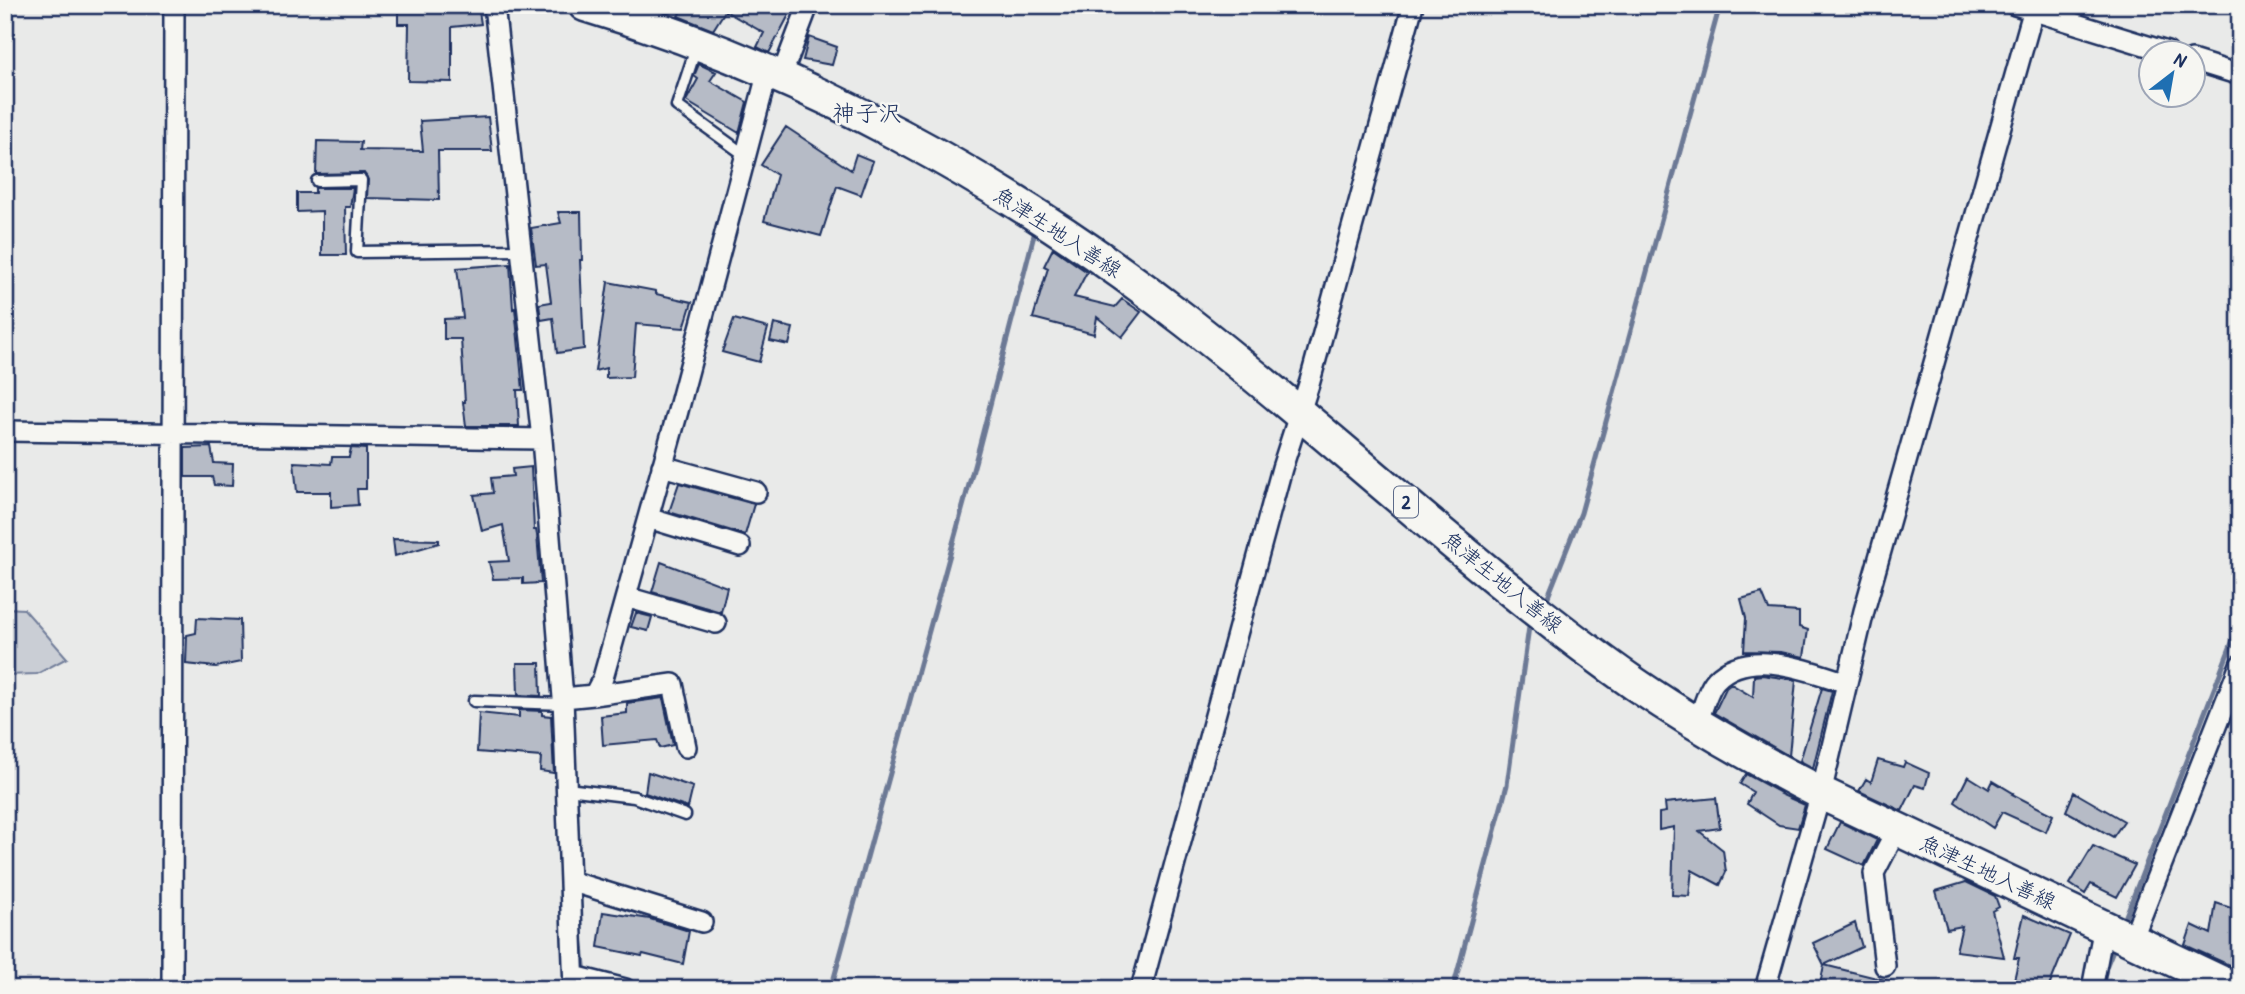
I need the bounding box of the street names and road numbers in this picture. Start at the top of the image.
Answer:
street label: 魚津生地入善線 [988,180,1128,284]
road number: 2 [1394,486,1418,517]
street label: 魚津生地入善線 [1437,524,1569,640]
street label: 魚津生地入善線 [1915,828,2061,916]

